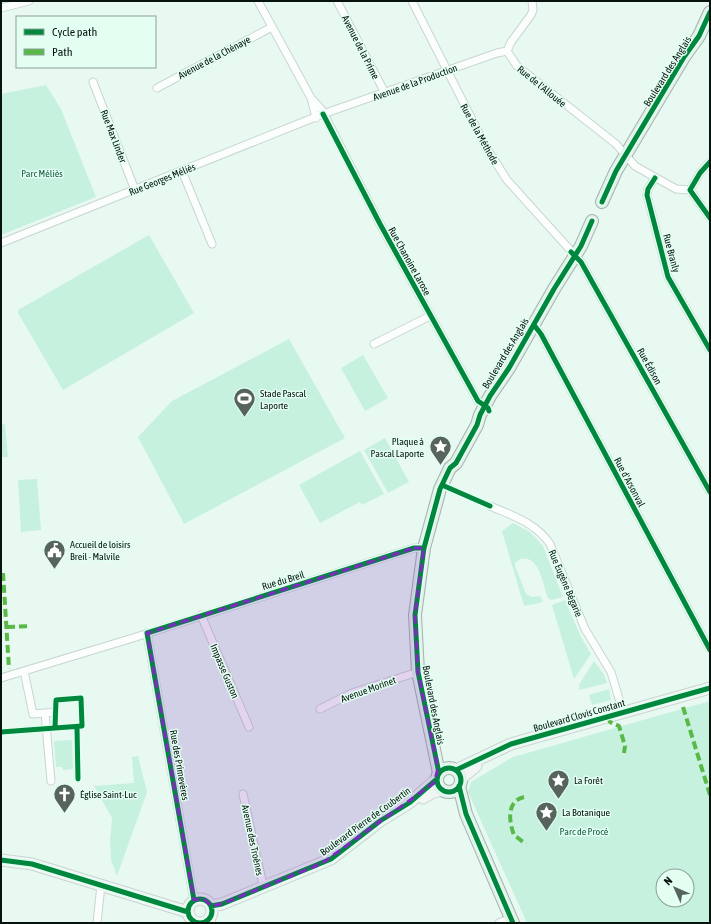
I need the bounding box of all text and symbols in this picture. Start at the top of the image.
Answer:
street label: Avenue de la Prime [340,13,382,81]
legend [16,16,156,68]
text: Cycle path [52,25,97,39]
street label: Avenue de la Chénaye [176,34,253,81]
street label: Boulevard des Anglais [641,34,694,108]
text: Path [52,45,73,59]
street label: Avenue de la Production [372,62,459,103]
street label: Rue de l'Allouée [515,63,569,110]
street label: Rue de la Méthode [458,102,501,167]
street label: Rue Max Linder [98,108,129,165]
street label: Rue Georges Méliès [127,161,197,198]
park label: Parc Méliès [21,168,63,179]
street label: Rue Chanoine Larose [386,225,433,298]
street label: Rue Branly [661,233,682,274]
street label: Boulevard des Anglais [480,316,531,391]
street label: Rue Édison [635,346,664,387]
sports icon: Stade Pascal Laporte [232,386,258,419]
place label: Stade Pascal Laporte [260,388,307,411]
place icon: Plaque à Pascal Laporte [427,434,453,467]
place label: Plaque à Pascal Laporte [371,436,424,459]
street label: Rue d'Arsonval [612,456,647,509]
public building icon: Accueil de loisirs Breil - Malvile [41,537,67,570]
place label: Accueil de loisirs Breil - Malvile [70,539,131,562]
street label: Rue Eugène Bégarie [546,548,585,619]
street label: Rue du Breil [261,569,306,592]
street label: Impasse Guston [208,642,241,700]
street label: Boulevard des Anglais [420,665,447,746]
street label: Avenue Morinet [339,674,397,705]
street label: Boulevard Clovis Constant [532,697,626,734]
street label: Rue des Primevères [168,729,191,802]
place icon: La Forêt [546,767,572,800]
place label: La Forêt [574,775,603,786]
church icon: Église Saint-Luc [51,781,77,814]
street label: Boulevard Pierre de Coubertin [318,785,413,858]
place label: Église Saint-Luc [80,789,137,800]
place icon: La Botanique [533,799,559,832]
street label: Avenue des Troënes [240,804,265,877]
place label: La Botanique [562,807,611,818]
park label: Parc de Procé [560,826,609,837]
north arrow [655,868,695,908]
text: N [661,874,674,887]

